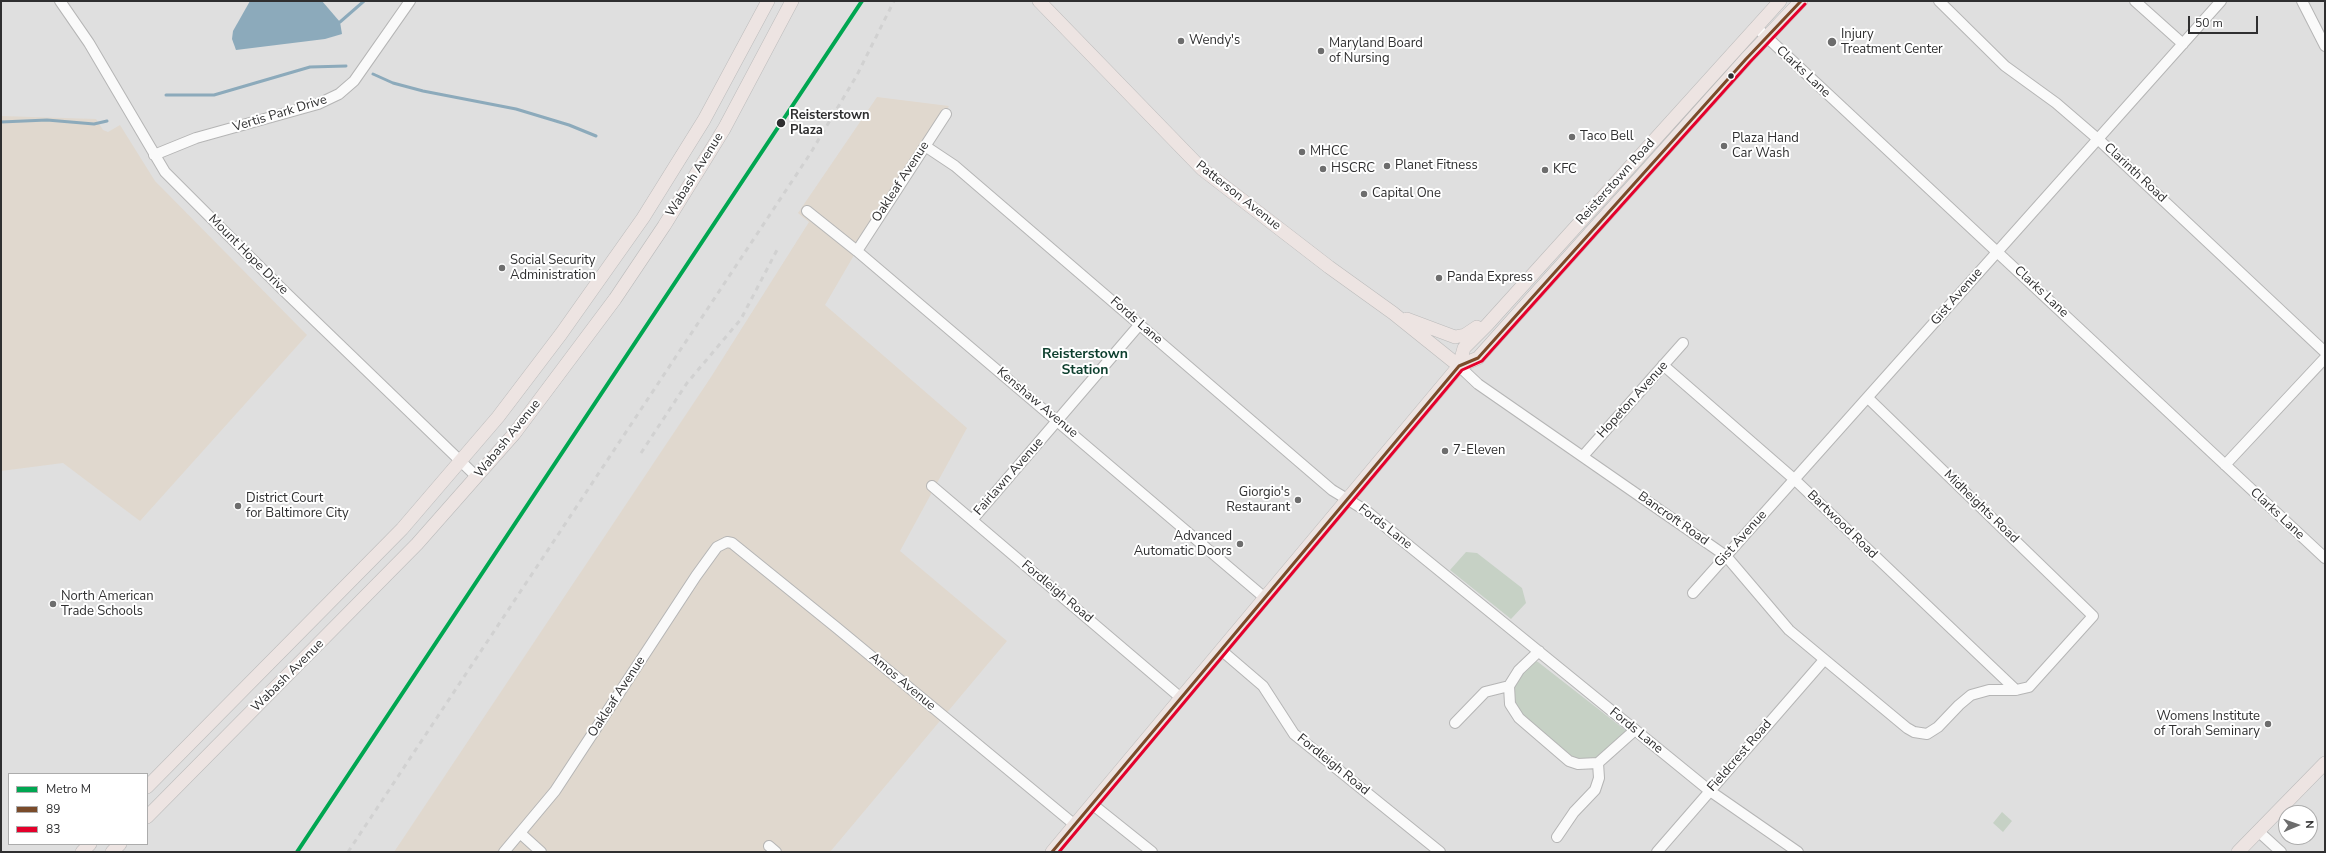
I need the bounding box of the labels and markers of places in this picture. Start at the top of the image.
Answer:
place label: Injury Treatment Center [1841,27,1943,58]
place label: Wendy's [1189,33,1240,49]
marker: Wendy's [1176,36,1186,46]
place label: Maryland Board of Nursing [1329,36,1423,67]
marker: Injury Treatment Center [1826,36,1838,48]
marker: Maryland Board of Nursing [1316,46,1326,56]
unlabelled marker [1726,71,1736,81]
place label: Reisterstown Plaza [790,108,870,139]
marker: Reisterstown Plaza [775,117,787,129]
place label: Taco Bell [1580,129,1634,145]
place label: Plaza Hand Car Wash [1732,131,1799,162]
marker: Taco Bell [1567,132,1577,142]
marker: Plaza Hand Car Wash [1719,141,1729,151]
place label: MHCC [1310,144,1348,160]
marker: MHCC [1297,147,1307,157]
place label: Planet Fitness [1395,158,1478,174]
place label: HSCRC [1331,161,1375,177]
marker: Planet Fitness [1382,161,1392,171]
place label: KFC [1553,162,1577,178]
marker: HSCRC [1318,164,1328,174]
marker: KFC [1540,165,1550,175]
place label: Capital One [1372,186,1441,202]
marker: Capital One [1359,189,1369,199]
place label: Social Security Administration [510,253,596,284]
marker: Social Security Administration [497,263,507,273]
place label: Panda Express [1447,270,1533,286]
marker: Panda Express [1434,273,1444,283]
place label: 7-Eleven [1453,443,1505,459]
marker: 7-Eleven [1440,446,1450,456]
place label: Giorgio's Restaurant [1226,485,1290,516]
place label: District Court for Baltimore City [246,491,349,522]
marker: Giorgio's Restaurant [1293,495,1303,505]
marker: District Court for Baltimore City [233,501,243,511]
place label: Advanced Automatic Doors [1134,529,1232,560]
marker: Advanced Automatic Doors [1235,539,1245,549]
place label: North American Trade Schools [61,589,154,620]
marker: North American Trade Schools [48,599,58,609]
place label: Womens Institute of Torah Seminary [2154,709,2260,740]
marker: Womens Institute of Torah Seminary [2263,719,2273,729]

